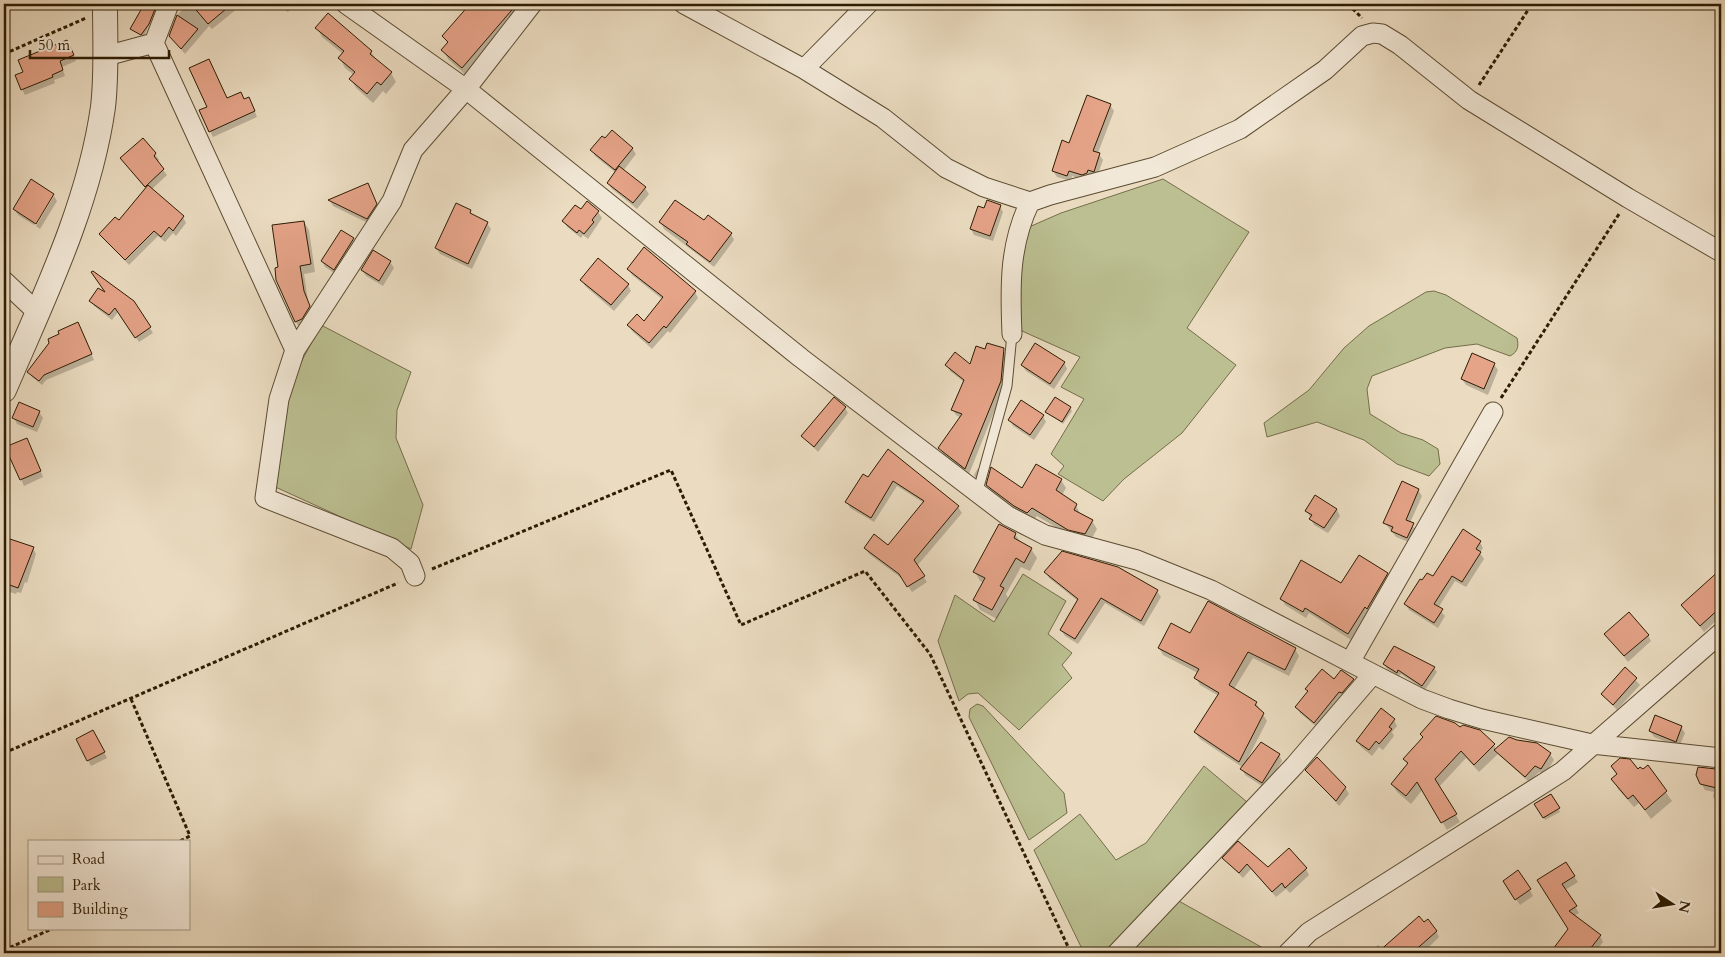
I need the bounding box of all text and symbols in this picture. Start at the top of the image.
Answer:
scale bar [30,28,169,60]
text: 50 m [38,35,70,55]
legend [28,840,190,930]
text: Road [72,849,105,869]
text: Park [72,875,101,895]
north arrow [1648,880,1698,930]
text: Building [72,899,128,919]
text: N [1674,899,1695,915]

